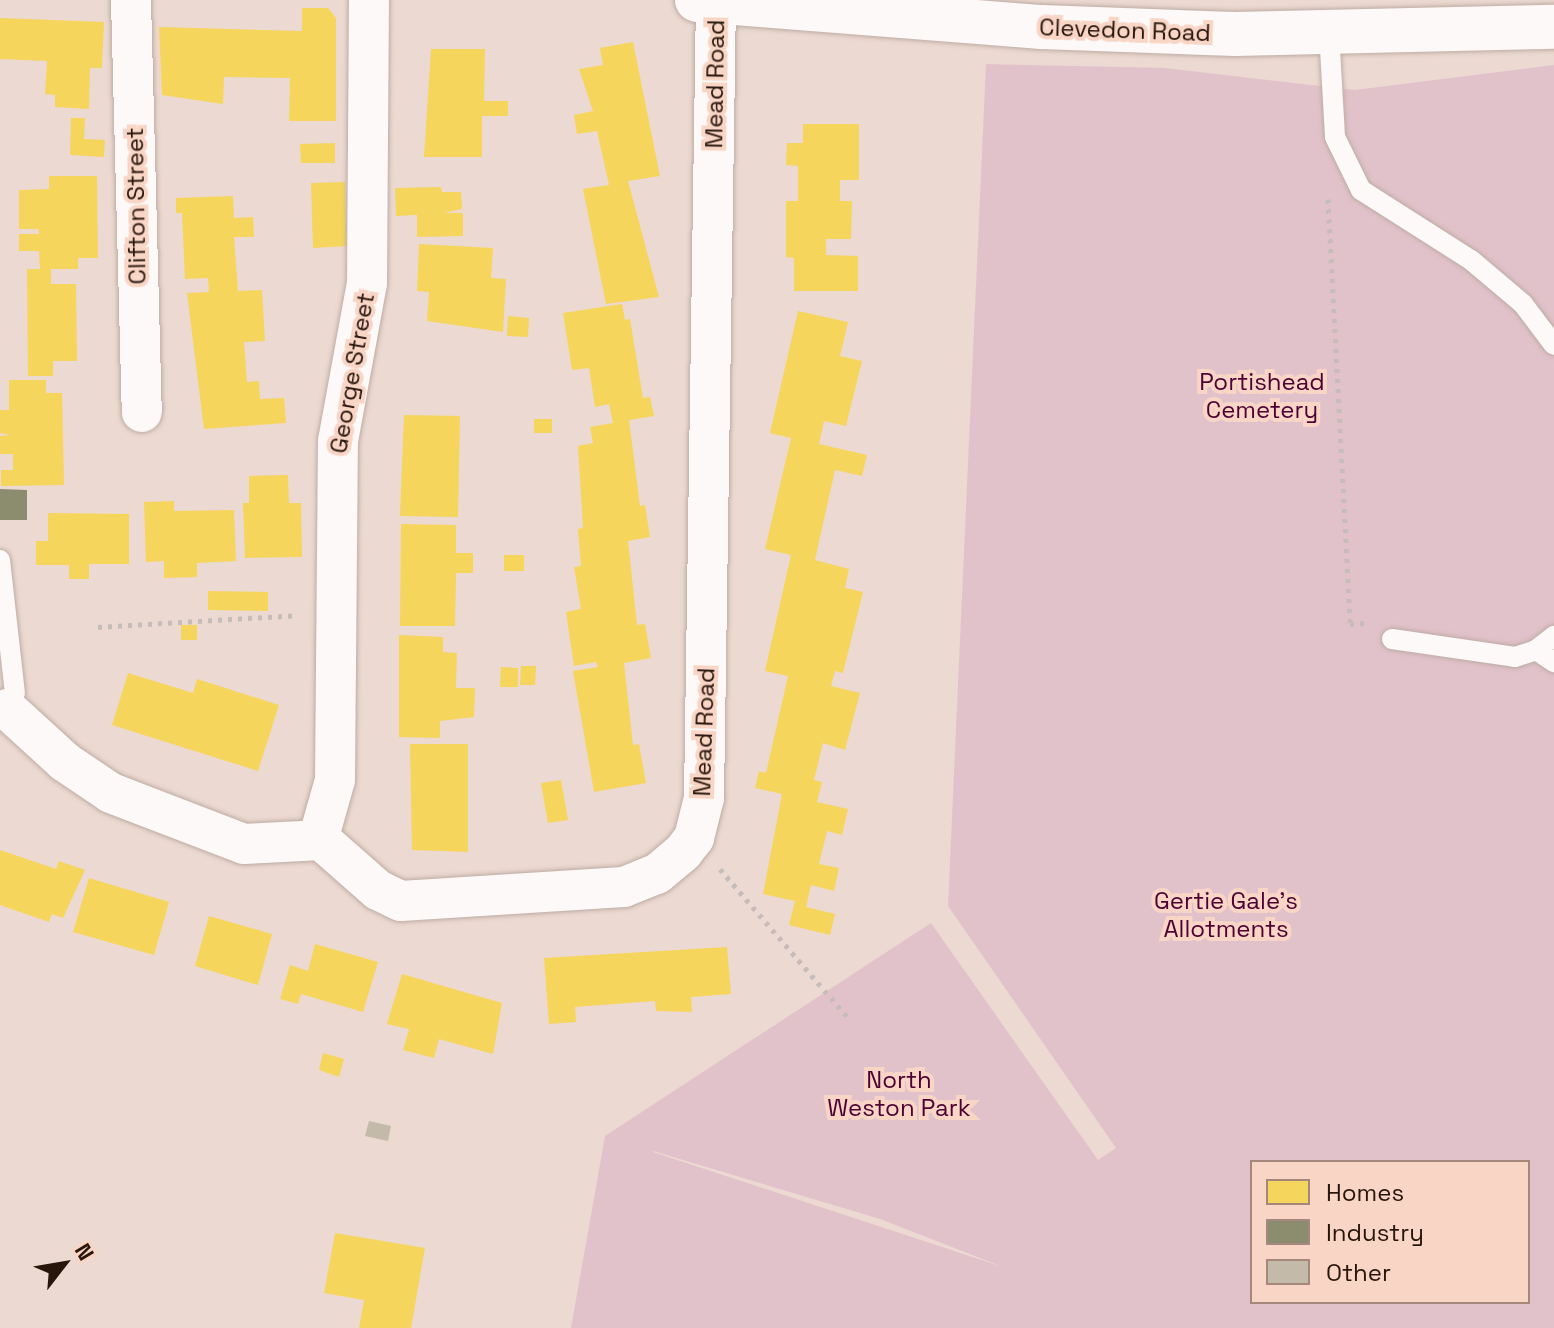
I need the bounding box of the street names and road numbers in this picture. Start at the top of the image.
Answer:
street label: Clevedon Road [1039,13,1211,47]
street label: Mead Road [699,19,731,149]
street label: Clifton Street [120,127,152,285]
street label: George Street [324,290,380,456]
street label: Mead Road [687,667,721,797]

